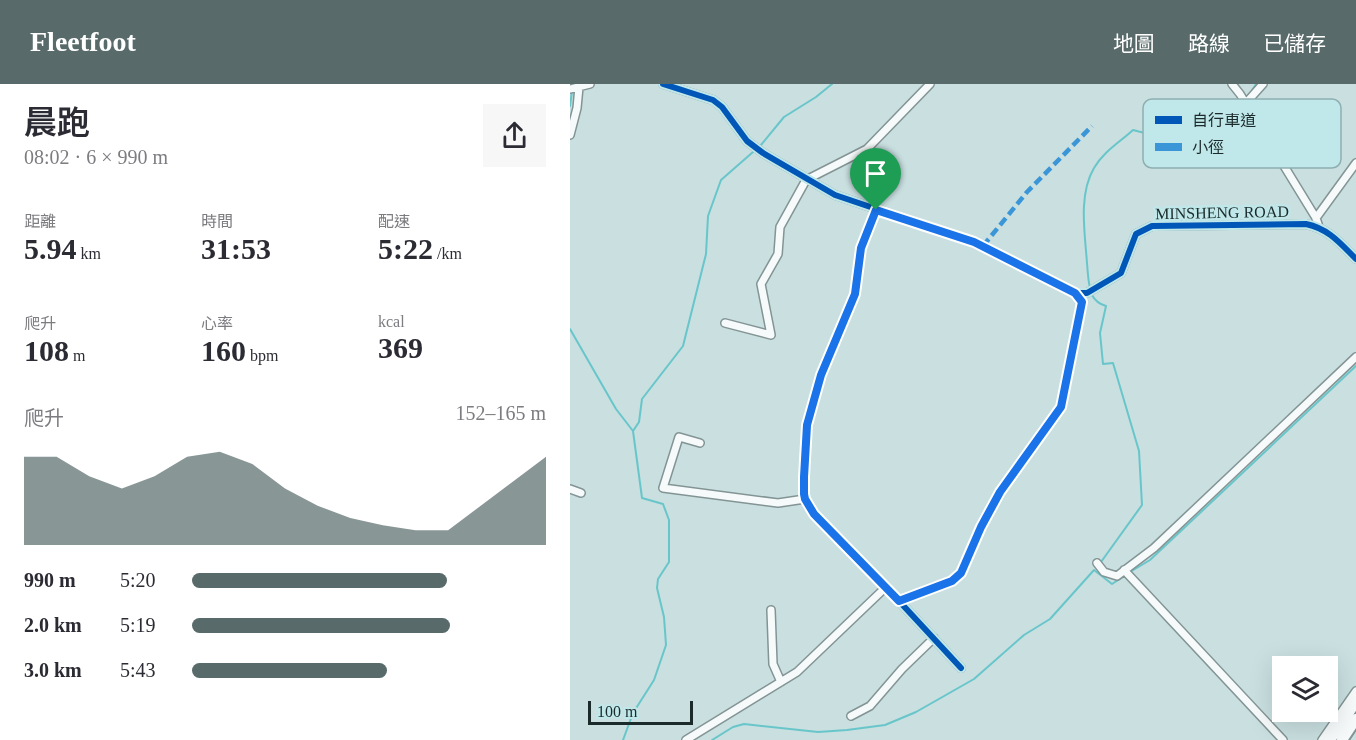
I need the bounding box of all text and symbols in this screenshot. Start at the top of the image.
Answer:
text: Fleetfoot [30,26,136,57]
text: 地圖 [1113,32,1155,56]
text: 路線 [1188,32,1230,56]
text: 已儲存 [1263,32,1326,56]
legend [1143,99,1341,168]
button: share [483,104,546,167]
text: 晨跑 [24,105,90,141]
text: 自行車道 [1192,112,1256,129]
text: 小徑 [1192,139,1224,156]
text: 08:02 · 6 × 990 m [24,146,168,168]
pin [850,148,901,210]
icon: arrive [859,157,892,190]
street label: MINSHENG ROAD [1155,203,1289,222]
text: 距離 [24,213,56,230]
text: 時間 [201,213,233,230]
text: 配速 [378,213,410,230]
text: 5.94 [24,232,77,265]
text: 31:53 [201,232,271,265]
text: 5:22 [378,232,433,265]
text: km [77,245,101,262]
text: /km [433,245,462,262]
text: kcal [378,313,405,330]
text: 爬升 [24,315,56,332]
text: 心率 [201,315,233,332]
text: 369 [378,331,423,364]
text: 108 [24,334,69,367]
text: 160 [201,334,246,367]
text: m [69,347,85,364]
text: bpm [246,347,278,364]
text: 152–165 m [455,402,546,424]
text: 爬升 [24,407,64,429]
text: 990 m [24,569,76,591]
text: 5:20 [120,569,156,591]
text: 2.0 km [24,614,82,636]
text: 5:19 [120,614,156,636]
map controls [1272,656,1338,722]
button: layers [1272,656,1338,722]
text: 3.0 km [24,659,82,681]
text: 5:43 [120,659,156,681]
scale bar [588,698,693,726]
text: 100 m [597,703,637,720]

